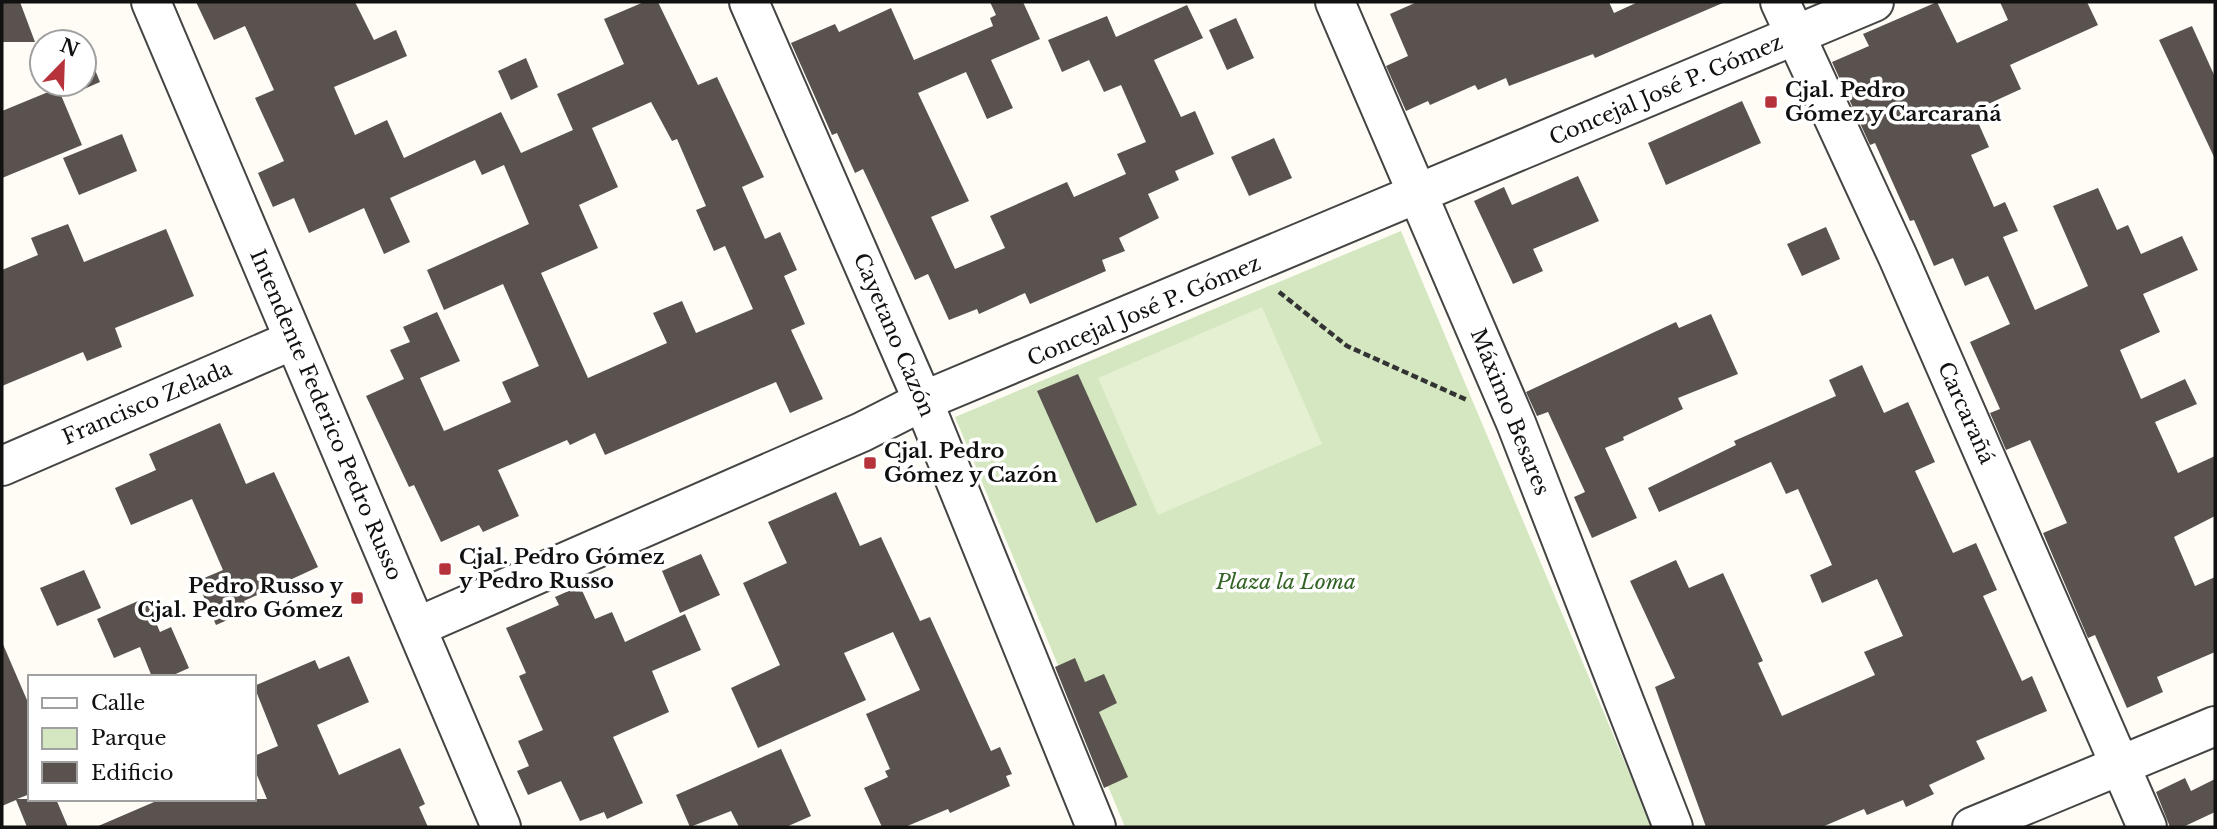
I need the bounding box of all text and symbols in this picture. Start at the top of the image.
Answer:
north arrow [28,28,98,98]
street label: Concejal José P. Gómez [1545,29,1787,151]
text: N [57,34,82,62]
place label: Cjal. Pedro Gómez y Carcarañá [1785,77,2002,127]
marker: Cjal. Pedro Gómez y Carcarañá [1763,94,1779,110]
street label: Intendente Federico Pedro Russo [244,246,408,584]
street label: Cayetano Cazón [848,249,940,421]
street label: Concejal José P. Gómez [1023,250,1265,372]
street label: Máximo Besares [1465,325,1555,499]
street label: Francisco Zelada [58,355,236,450]
street label: Carcarañá [1932,358,2000,468]
place label: Cjal. Pedro Gómez y Cazón [884,438,1058,488]
marker: Cjal. Pedro Gómez y Cazón [862,455,878,471]
place label: Cjal. Pedro Gómez y Pedro Russo [459,544,665,594]
marker: Cjal. Pedro Gómez y Pedro Russo [437,561,453,577]
park label: Plaza la Loma [1215,569,1356,595]
place label: Pedro Russo y Cjal. Pedro Gómez [137,573,343,623]
marker: Pedro Russo y Cjal. Pedro Gómez [349,590,365,606]
legend [28,675,256,801]
text: Calle [91,690,145,716]
text: Parque [91,725,166,751]
text: Edificio [91,760,173,786]

